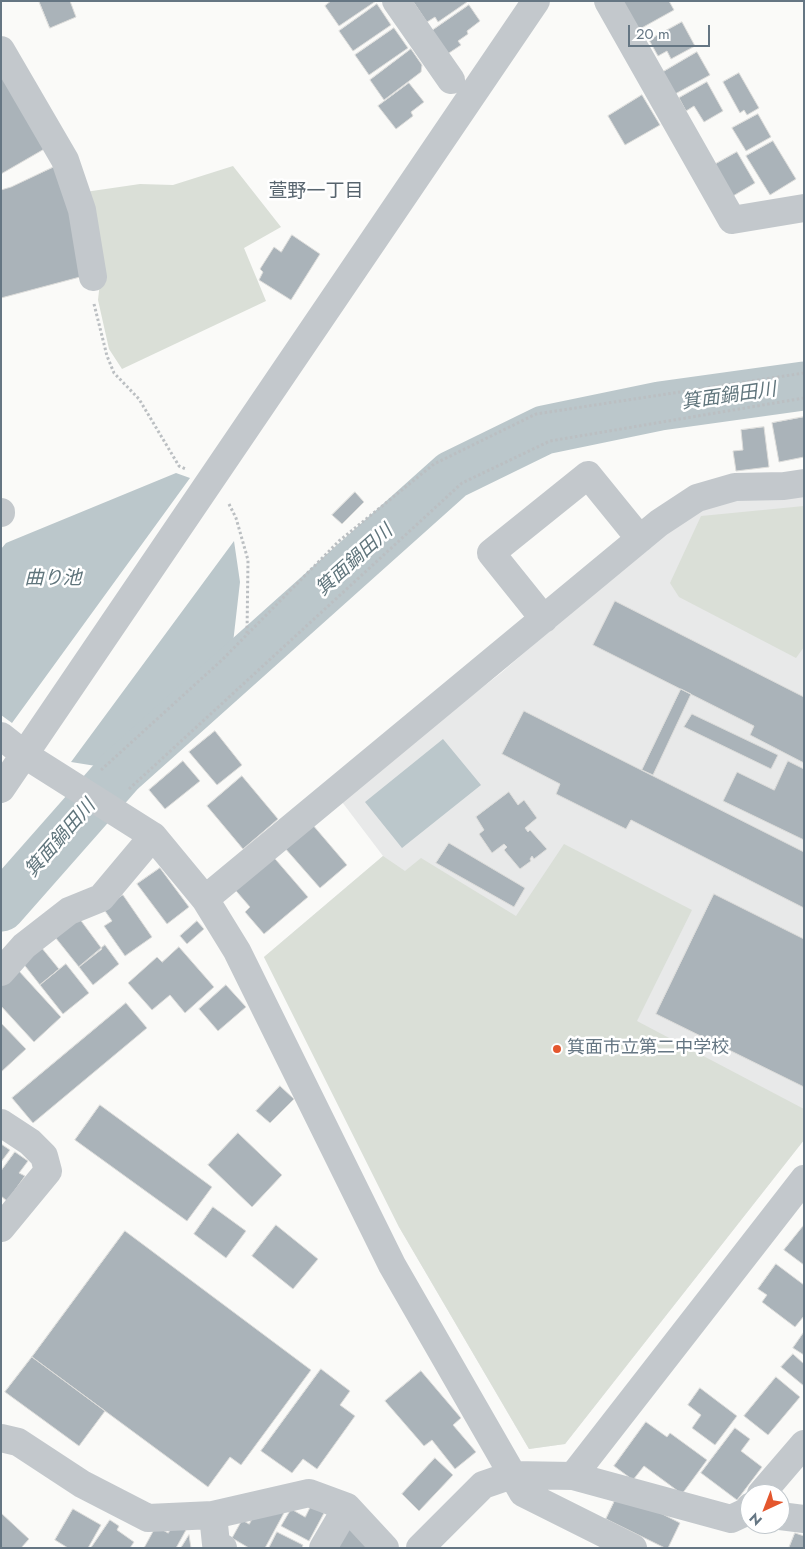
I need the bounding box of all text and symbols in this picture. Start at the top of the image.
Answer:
scale bar [630,15,712,47]
text: 20 m [636,23,670,45]
district label: 萱野一丁目 [269,181,363,203]
water label: 箕面鍋田川 [680,379,778,415]
water label: 箕面鍋田川 [312,521,398,601]
water label: 曲り池 [25,568,81,590]
water label: 箕面鍋田川 [21,796,101,882]
place label: 箕面市立第二中学校 [567,1038,729,1060]
marker: 箕面市立第二中学校 [551,1043,563,1055]
north arrow [740,1484,790,1534]
text: N [745,1508,766,1530]

